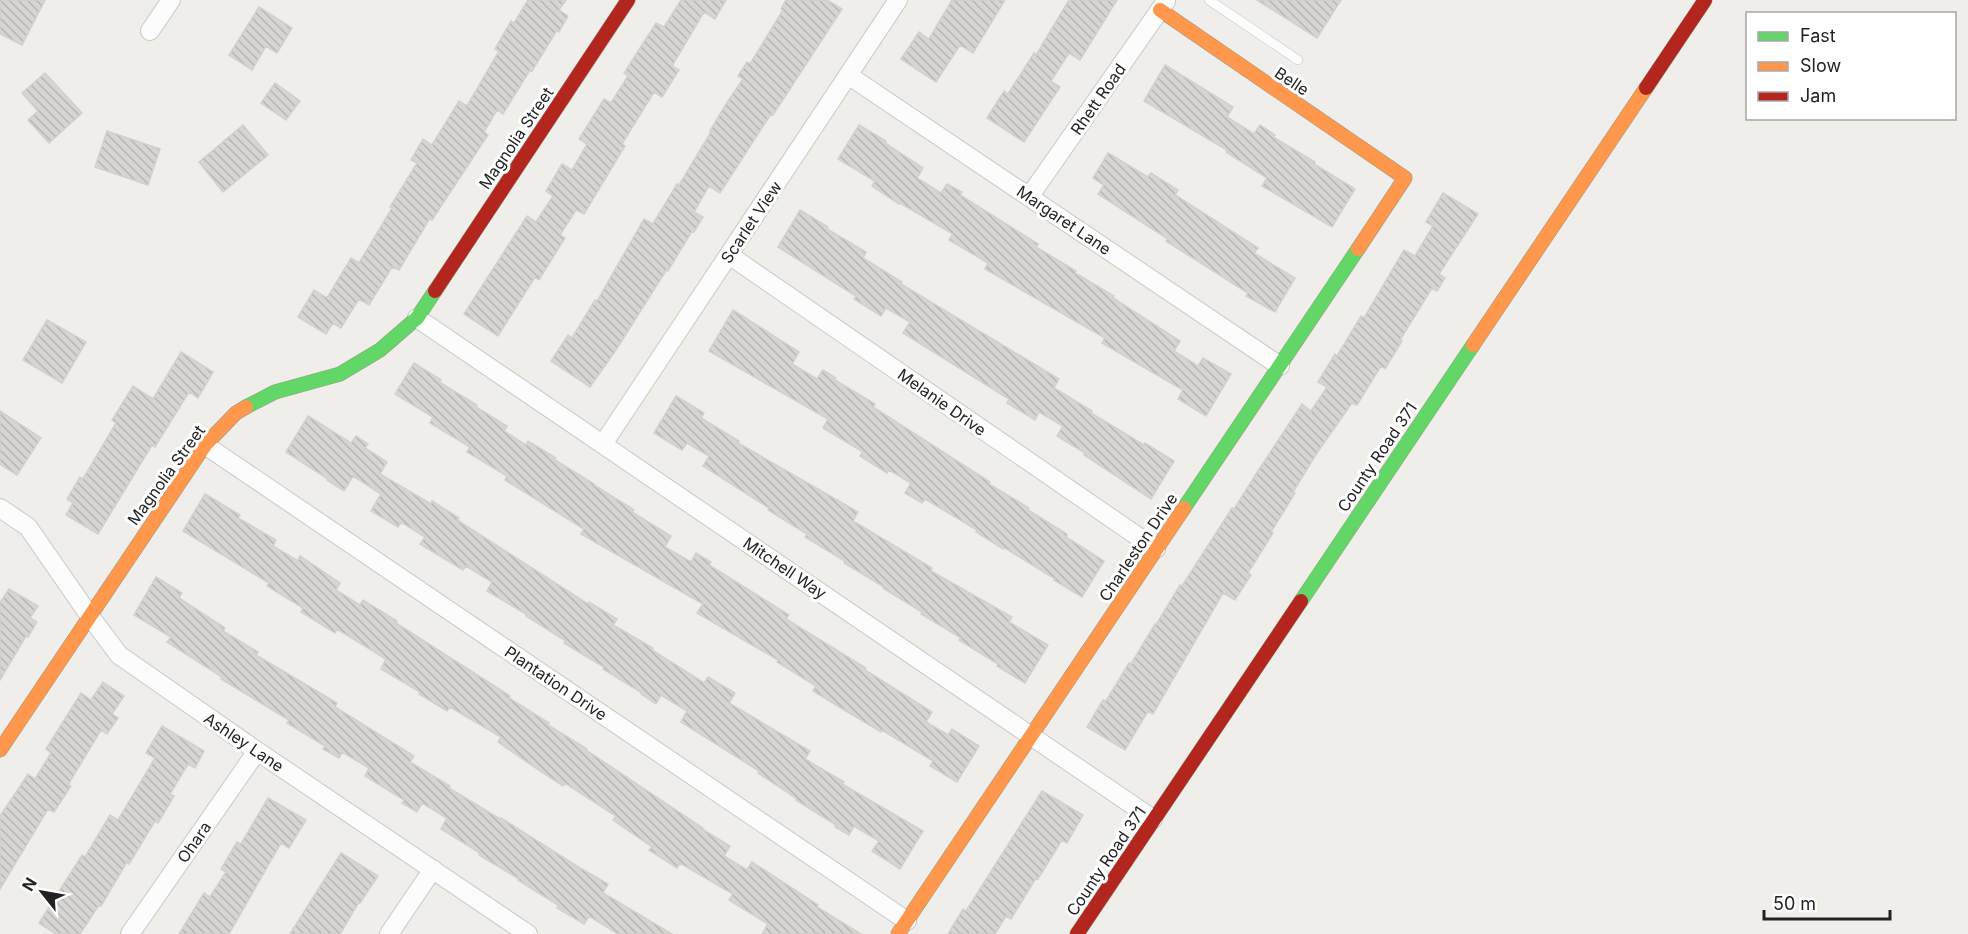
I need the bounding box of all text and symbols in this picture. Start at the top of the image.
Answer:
legend [1746,12,1956,120]
text: Fast [1800,25,1836,46]
text: Slow [1800,55,1841,76]
street label: Rhett Road [1066,60,1130,138]
street label: Belle [1271,62,1313,100]
street label: Magnolia Street [475,83,557,193]
text: Jam [1800,85,1836,106]
street label: Scarlet View [716,177,786,267]
street label: Margaret Lane [1013,181,1115,259]
street label: Melanie Drive [894,364,990,440]
street label: County Road 371 [1333,398,1421,516]
street label: Magnolia Street [123,421,209,529]
street label: Charleston Drive [1094,489,1182,605]
street label: Mitchell Way [739,533,831,603]
street label: Plantation Drive [501,641,611,725]
street label: Ashley Lane [200,708,288,776]
street label: County Road 371 [1062,802,1150,920]
street label: Ohara [173,818,215,866]
north arrow [12,862,72,922]
text: N [17,874,41,895]
scale bar [1764,883,1890,921]
text: 50 m [1773,893,1816,914]

